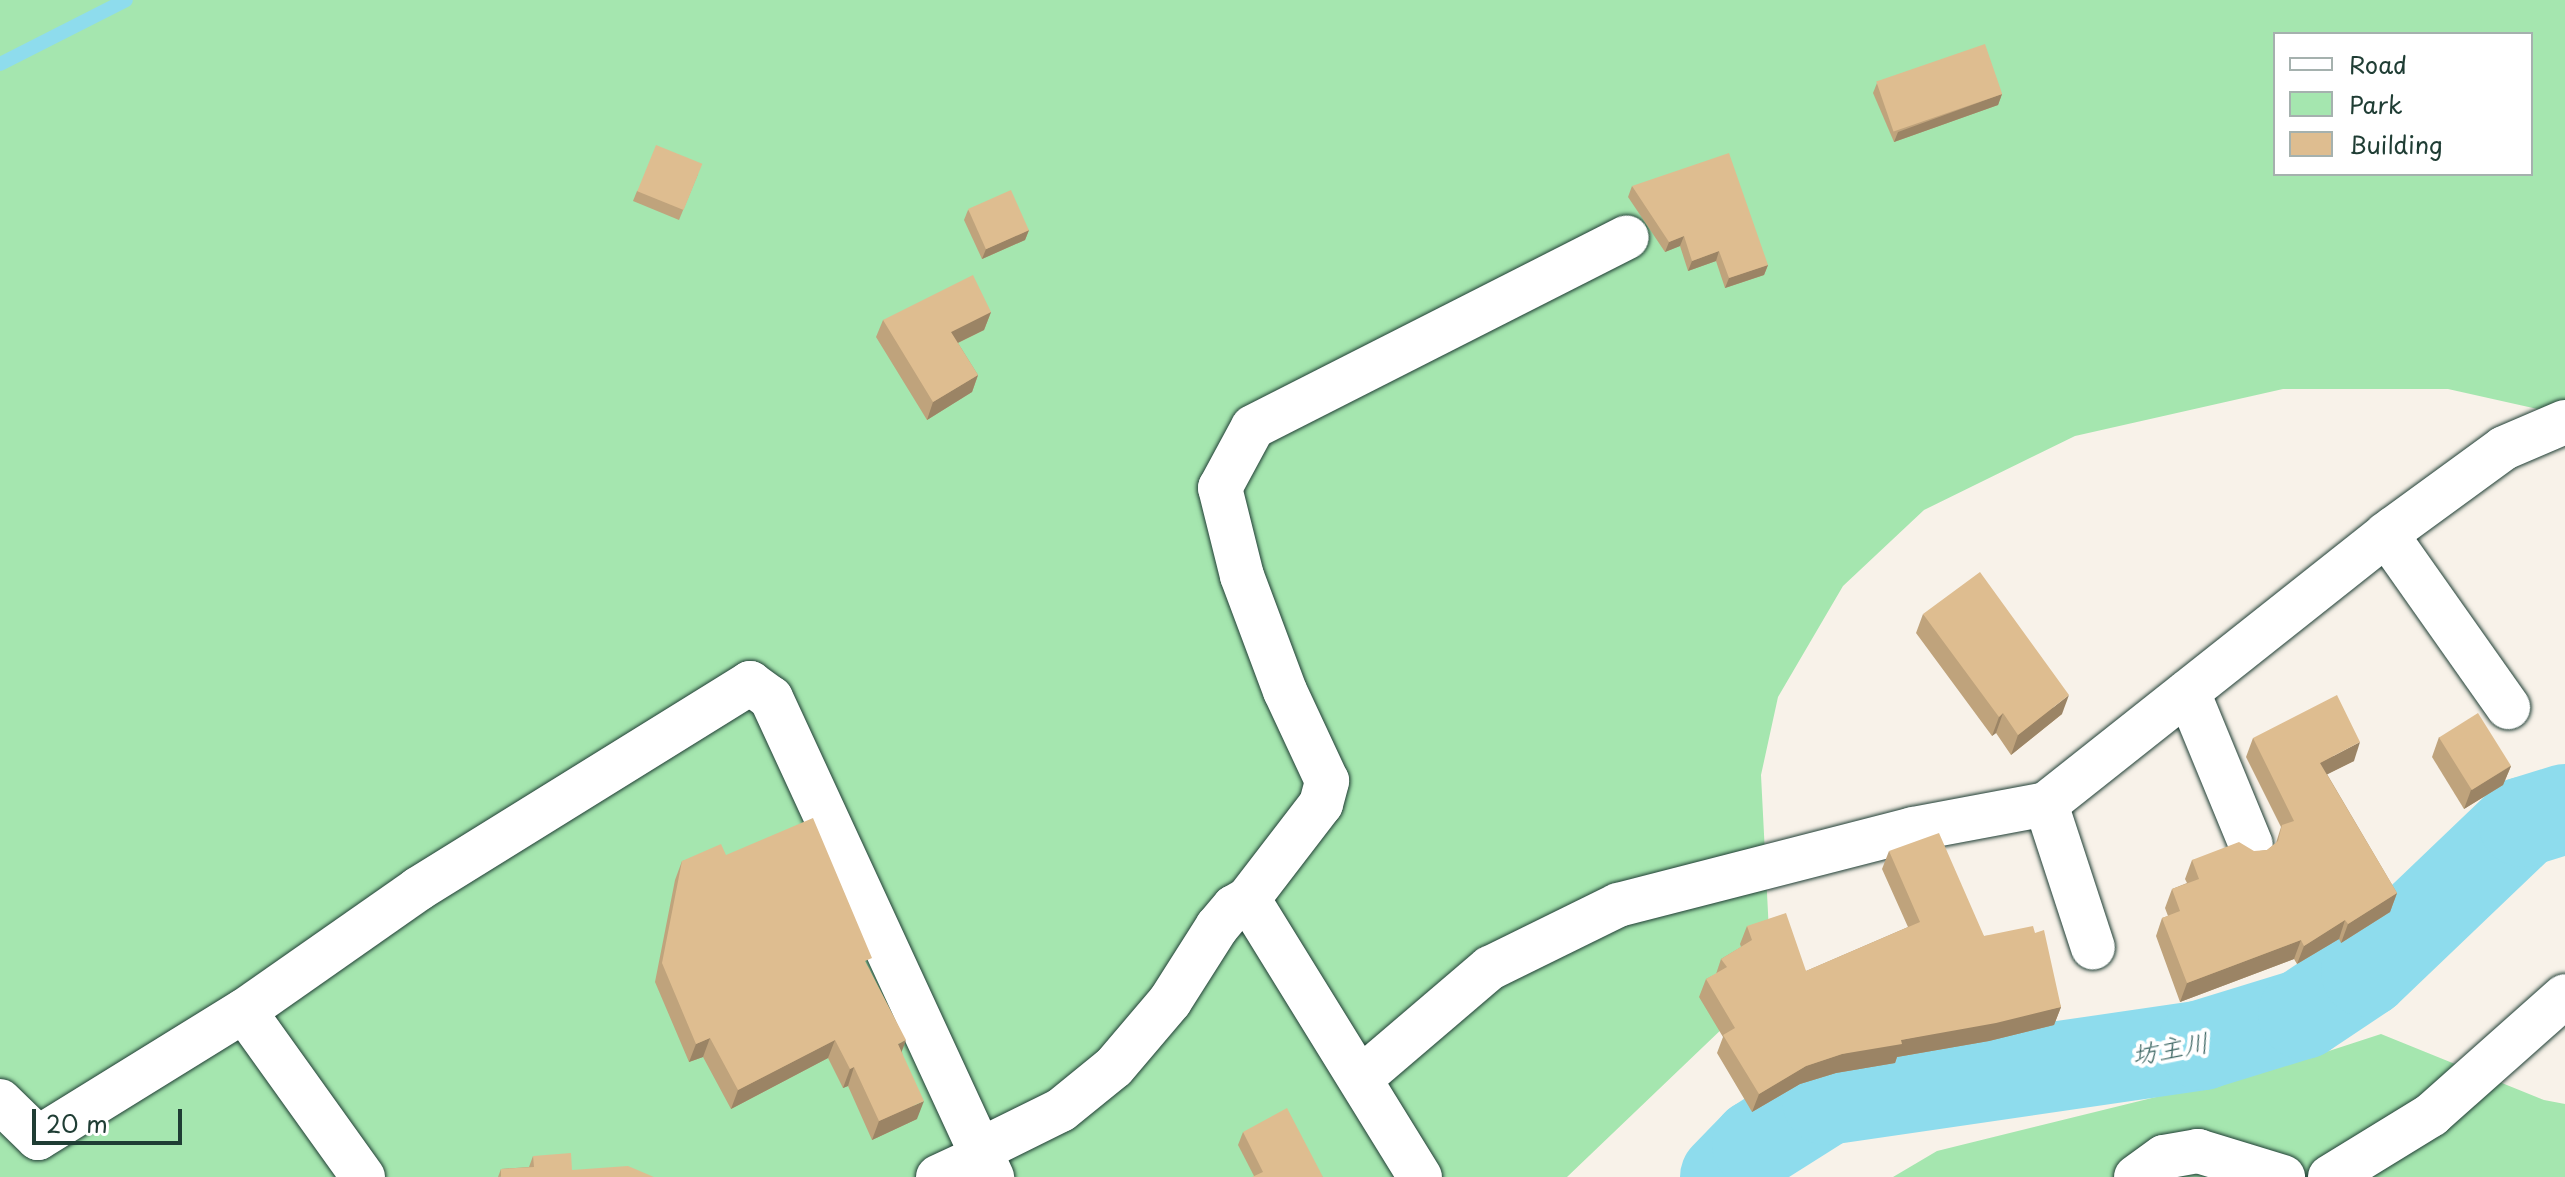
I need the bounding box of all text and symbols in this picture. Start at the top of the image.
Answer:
legend [2273,32,2533,176]
text: Road [2349,46,2407,82]
text: Park [2349,86,2403,122]
text: Building [2349,126,2443,162]
water label: 坊主川 [2129,1026,2211,1070]
scale bar [36,1093,186,1143]
text: 20 m [46,1105,108,1141]

